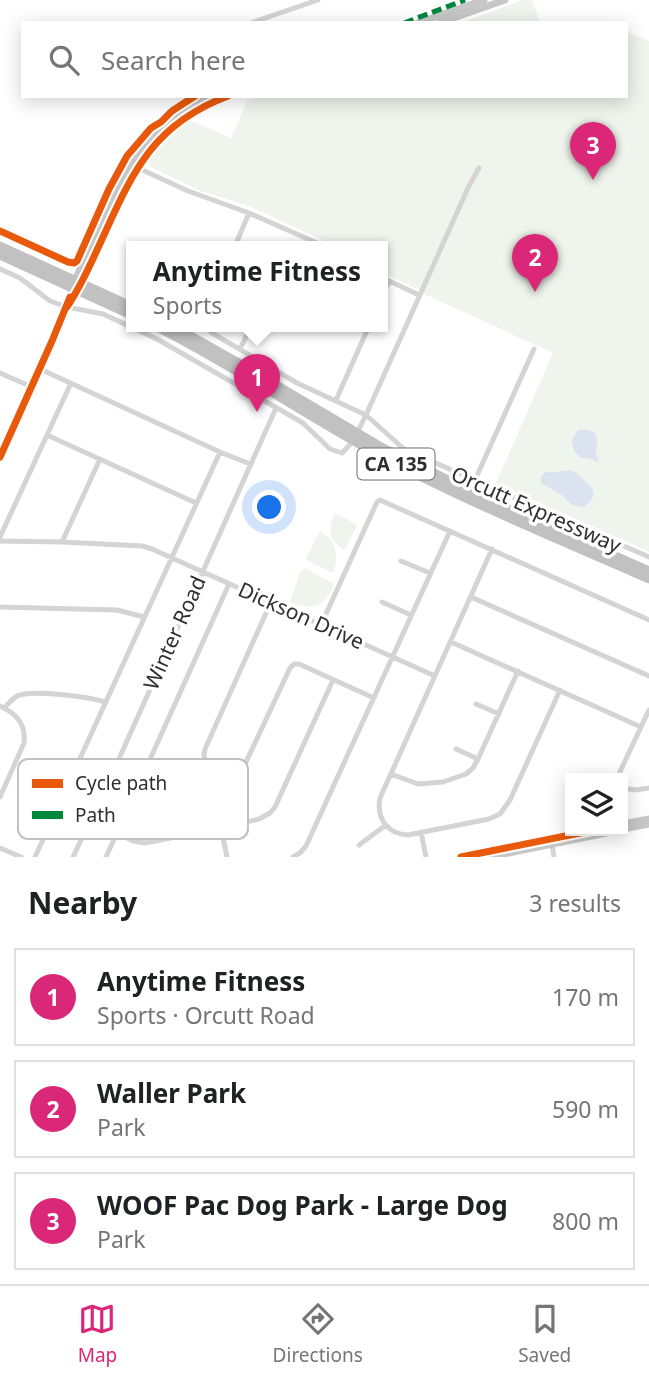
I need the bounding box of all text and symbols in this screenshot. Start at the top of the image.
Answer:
search box [21,21,628,98]
icon: search [45,41,83,79]
text: Search here [101,42,246,78]
pin: 3 [570,122,616,180]
pin: 2 [512,234,558,292]
popup [126,241,388,332]
text: Anytime Fitness [153,253,361,289]
text: Sports [153,289,222,321]
pin: 1 [234,354,280,412]
road number: CA 135 [358,449,434,480]
street label: Orcutt Expressway [447,459,626,559]
your location [252,490,286,524]
street label: Winter Road [136,571,212,694]
street label: Dickson Drive [234,575,369,655]
legend [18,759,248,839]
text: Cycle path [75,770,167,796]
map controls [565,773,628,836]
button: layers [565,773,628,836]
text: Path [75,802,116,828]
text: Nearby [28,882,137,923]
text: 3 results [529,887,621,919]
text: Anytime Fitness [97,963,305,999]
text: 1 [46,981,60,1013]
text: 170 m [552,981,619,1013]
text: Sports · Orcutt Road [97,999,315,1031]
text: Waller Park [97,1075,246,1111]
text: 2 [46,1093,60,1125]
text: 590 m [552,1093,619,1125]
text: Park [97,1111,146,1143]
text: WOOF Pac Dog Park - Large Dog [97,1187,508,1223]
text: 3 [46,1205,60,1237]
text: 800 m [552,1205,619,1237]
text: Park [97,1223,146,1255]
tab: Map [78,1300,117,1368]
tab: Directions [273,1300,363,1368]
tab: Saved [518,1300,571,1368]

